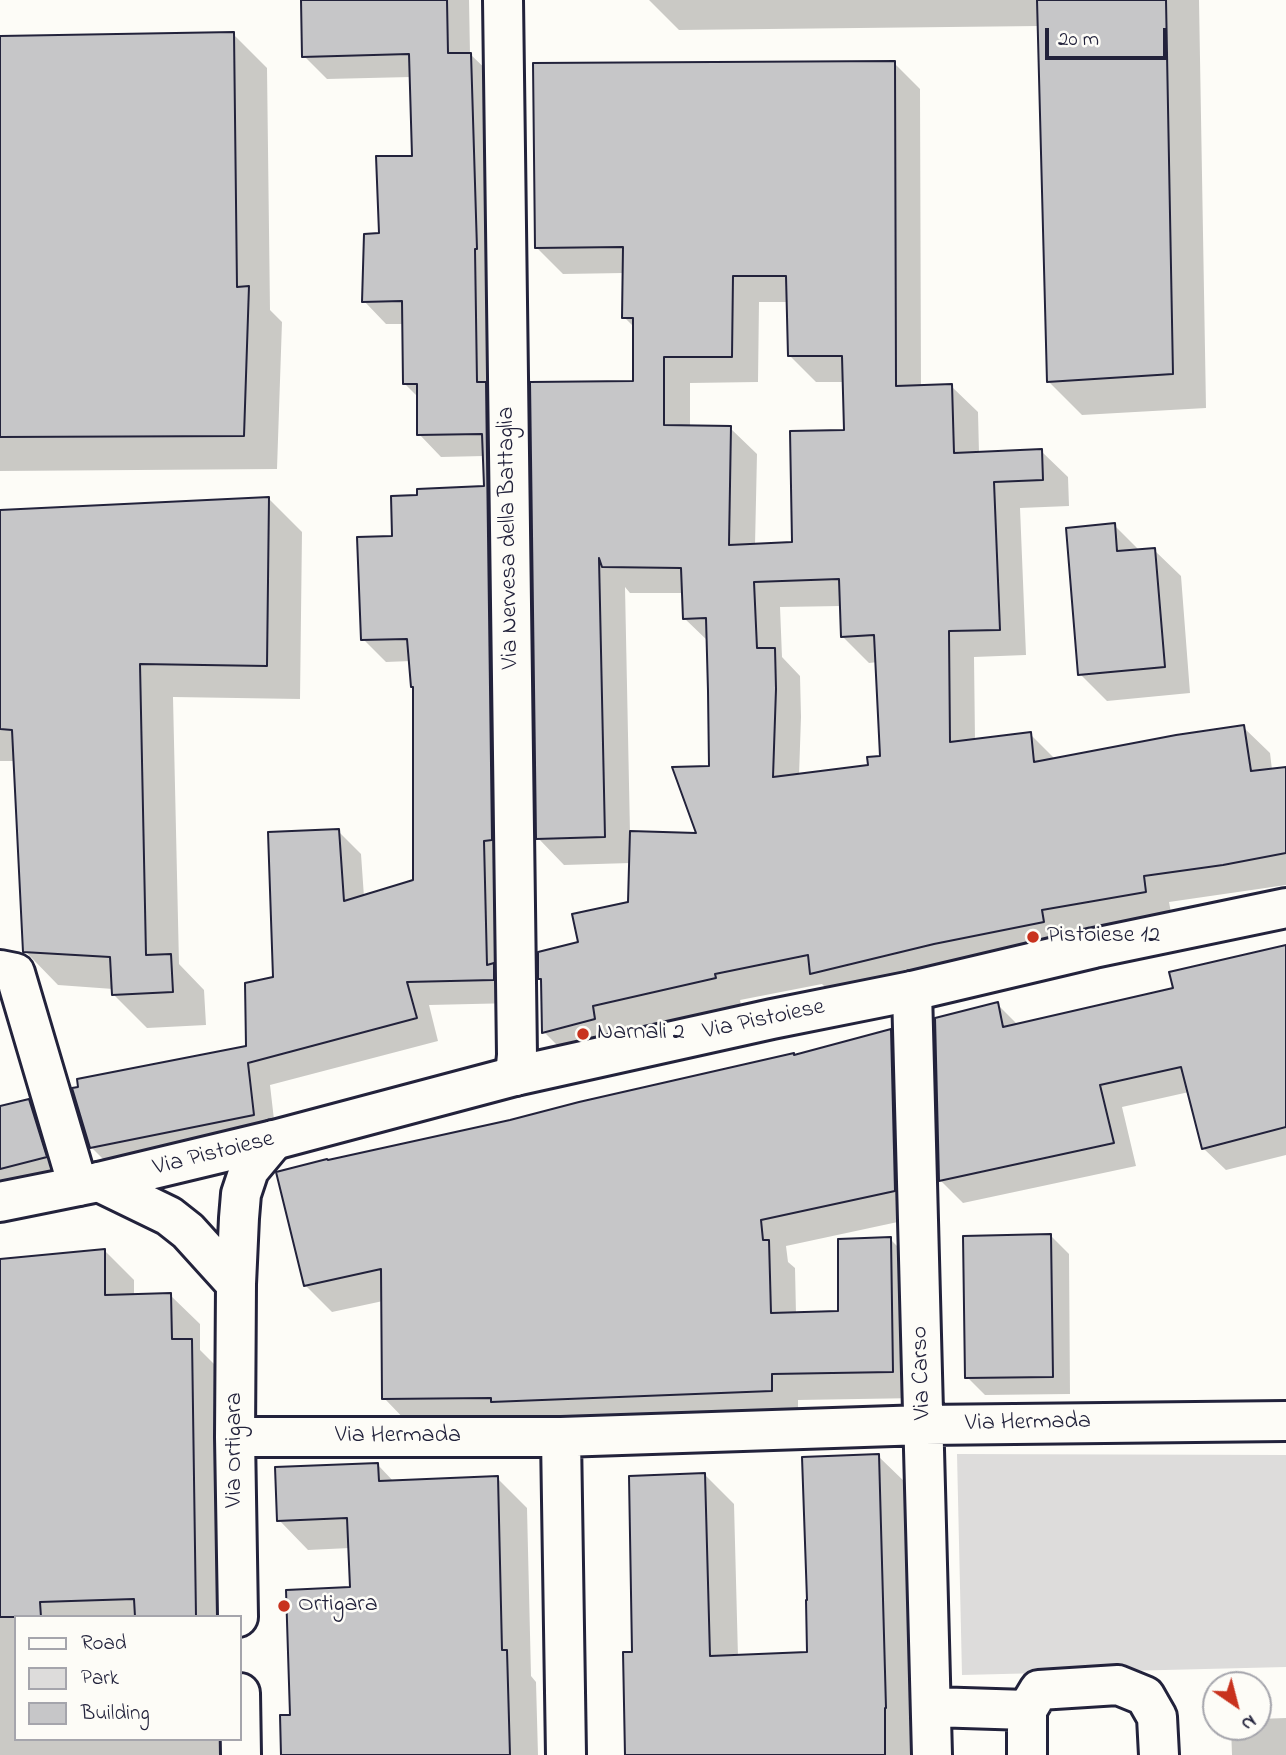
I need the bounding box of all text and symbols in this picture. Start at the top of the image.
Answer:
scale bar [1048,14,1170,58]
text: 20 m [1058,25,1099,55]
street label: Via Nervesa della Battaglia [493,406,527,670]
place label: Pistoiese 12 [1047,923,1160,951]
marker: Pistoiese 12 [1025,929,1041,945]
street label: Via Pistoiese [701,994,827,1048]
place label: Narnali 2 [597,1020,685,1048]
marker: Narnali 2 [575,1026,591,1042]
street label: Via Pistoiese [151,1126,277,1184]
street label: Via Carso [907,1326,939,1420]
street label: Via Ortigara [222,1392,250,1508]
street label: Via Hermada [965,1409,1091,1439]
street label: Via Hermada [335,1423,461,1451]
place label: Ortigara [298,1592,378,1620]
marker: Ortigara [276,1598,292,1614]
legend [14,1615,242,1741]
text: Road [81,1629,127,1659]
text: Park [81,1664,119,1694]
north arrow [1202,1671,1272,1741]
text: Building [81,1699,150,1729]
text: N [1235,1707,1261,1737]

